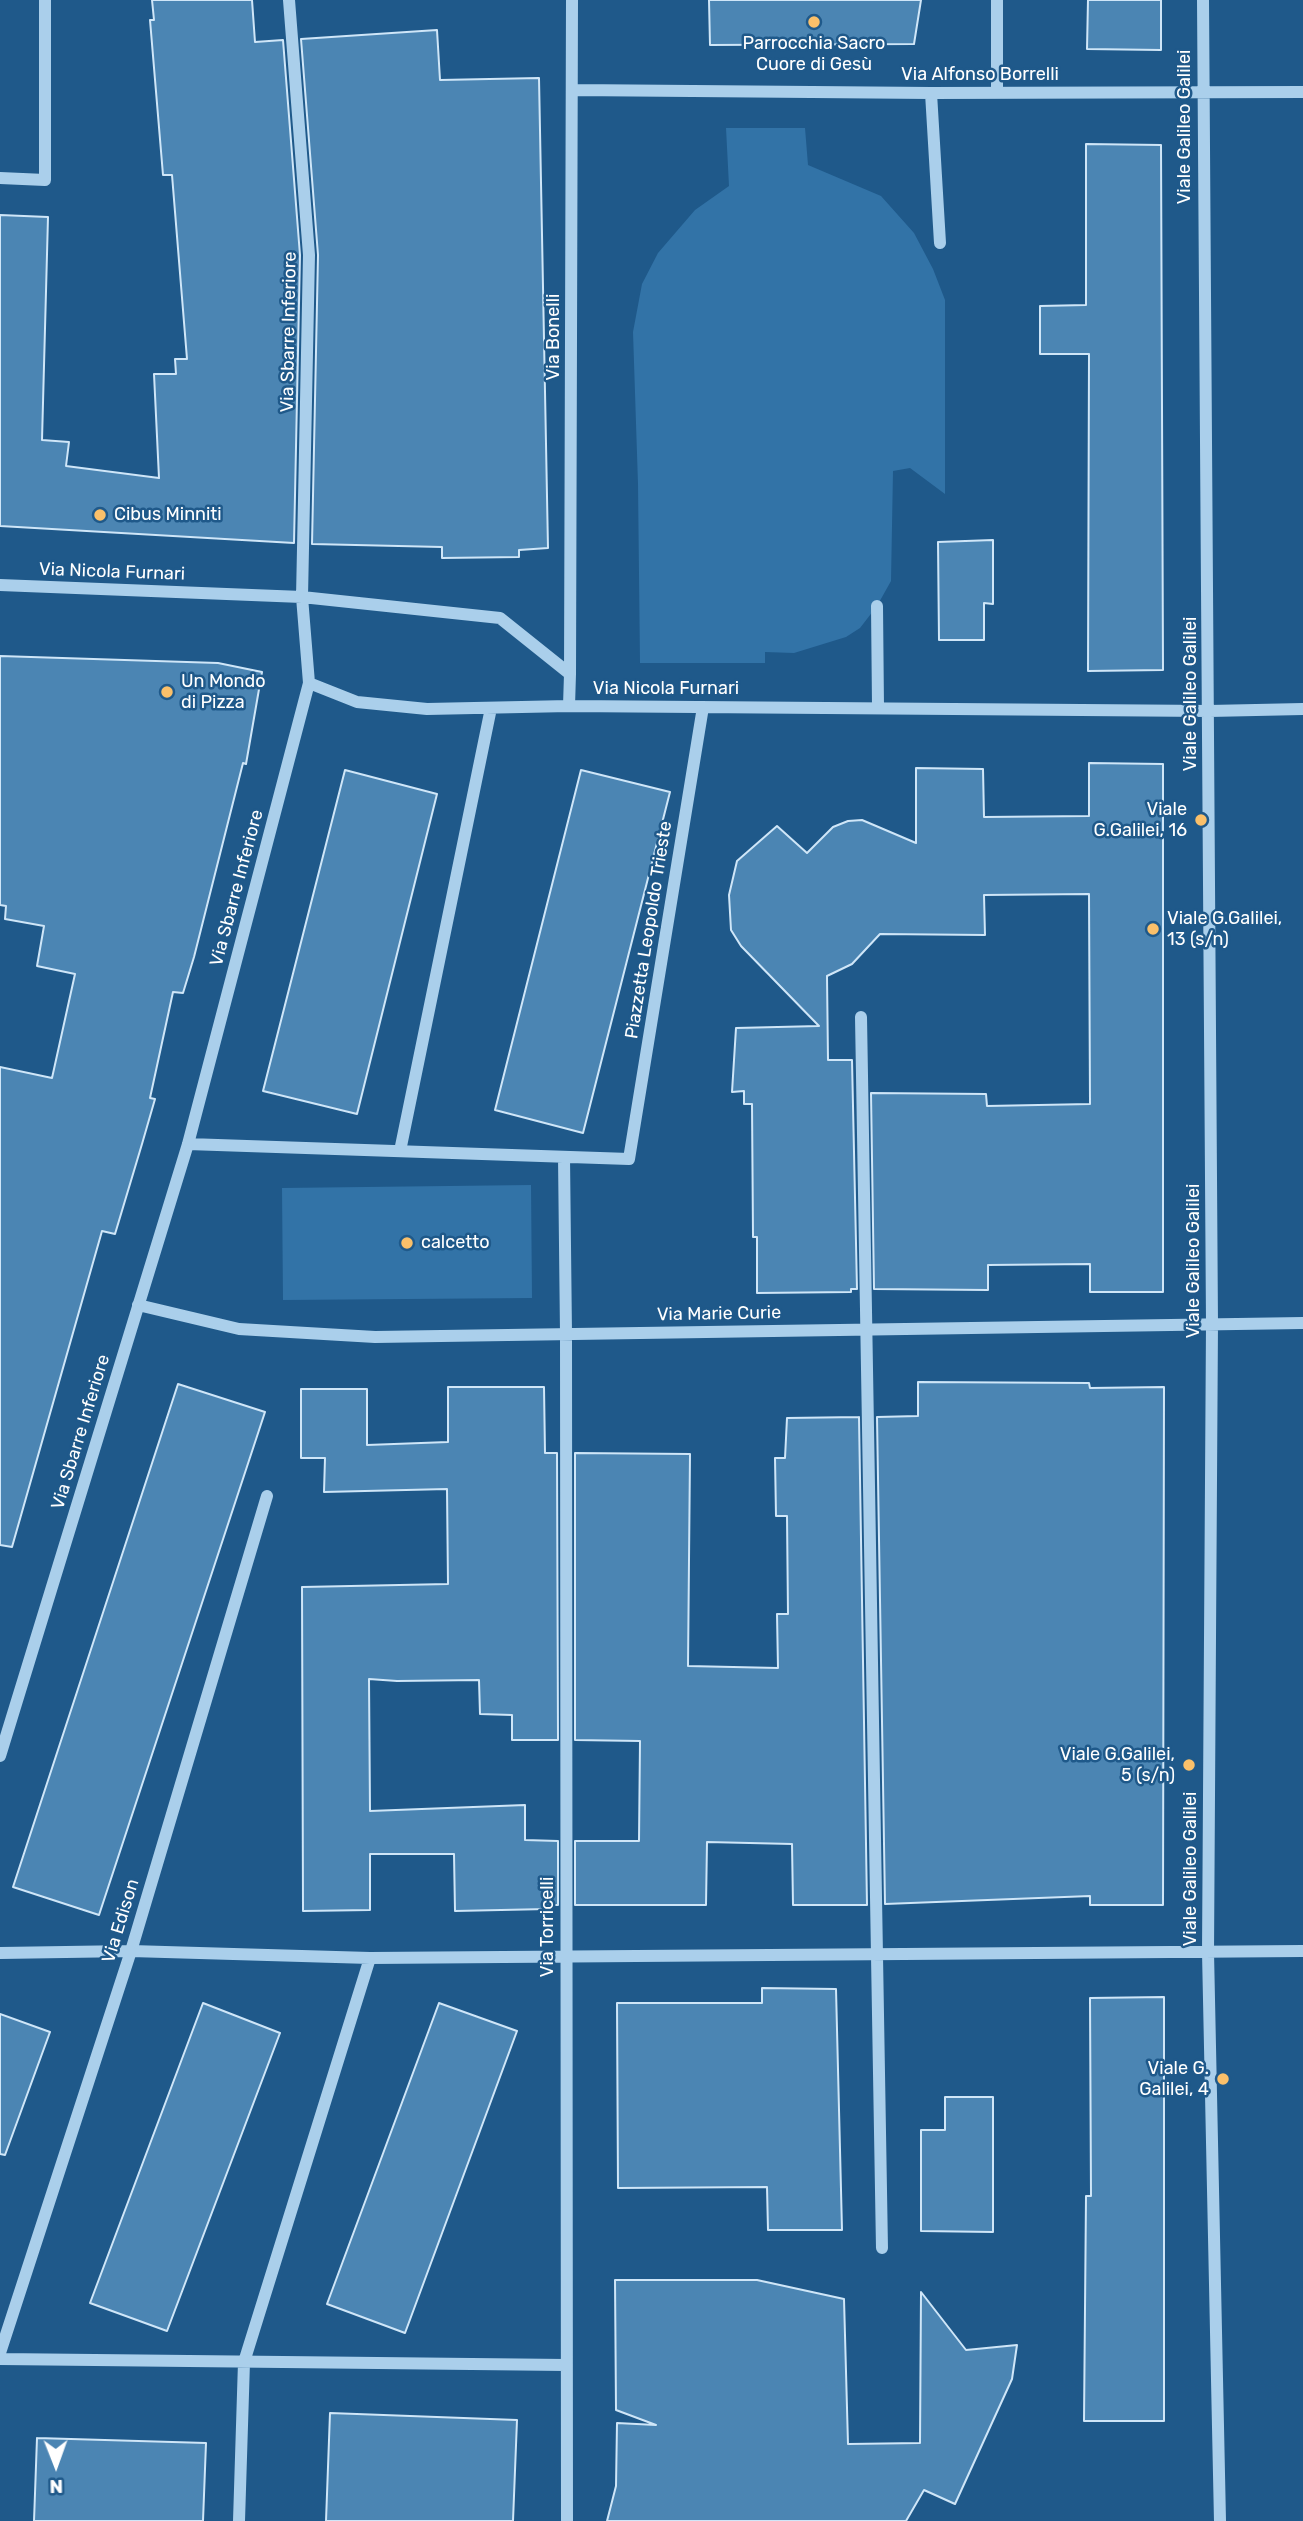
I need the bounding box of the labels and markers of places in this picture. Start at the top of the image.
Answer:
marker: Parrocchia Sacro Cuore di Gesù [806,14,822,30]
place label: Parrocchia Sacro Cuore di Gesù [743,33,885,76]
place label: Cibus Minniti [114,504,222,526]
marker: Cibus Minniti [92,507,108,523]
place label: Un Mondo di Pizza [181,671,266,714]
marker: Un Mondo di Pizza [159,684,175,700]
place label: Viale G.Galilei, 16 [1094,799,1187,842]
marker: Viale G.Galilei, 16 [1193,812,1209,828]
place label: Viale G.Galilei, 13 (s/n) [1167,908,1282,950]
marker: Viale G.Galilei, 13 (s/n) [1145,921,1161,937]
place label: calcetto [421,1232,490,1254]
marker: calcetto [399,1235,415,1251]
place label: Viale G.Galilei, 5 (s/n) [1060,1744,1175,1786]
marker: Viale G.Galilei, 5 (s/n) [1181,1757,1197,1773]
place label: Viale G. Galilei, 4 [1139,2058,1209,2100]
marker: Viale G. Galilei, 4 [1215,2071,1231,2087]

